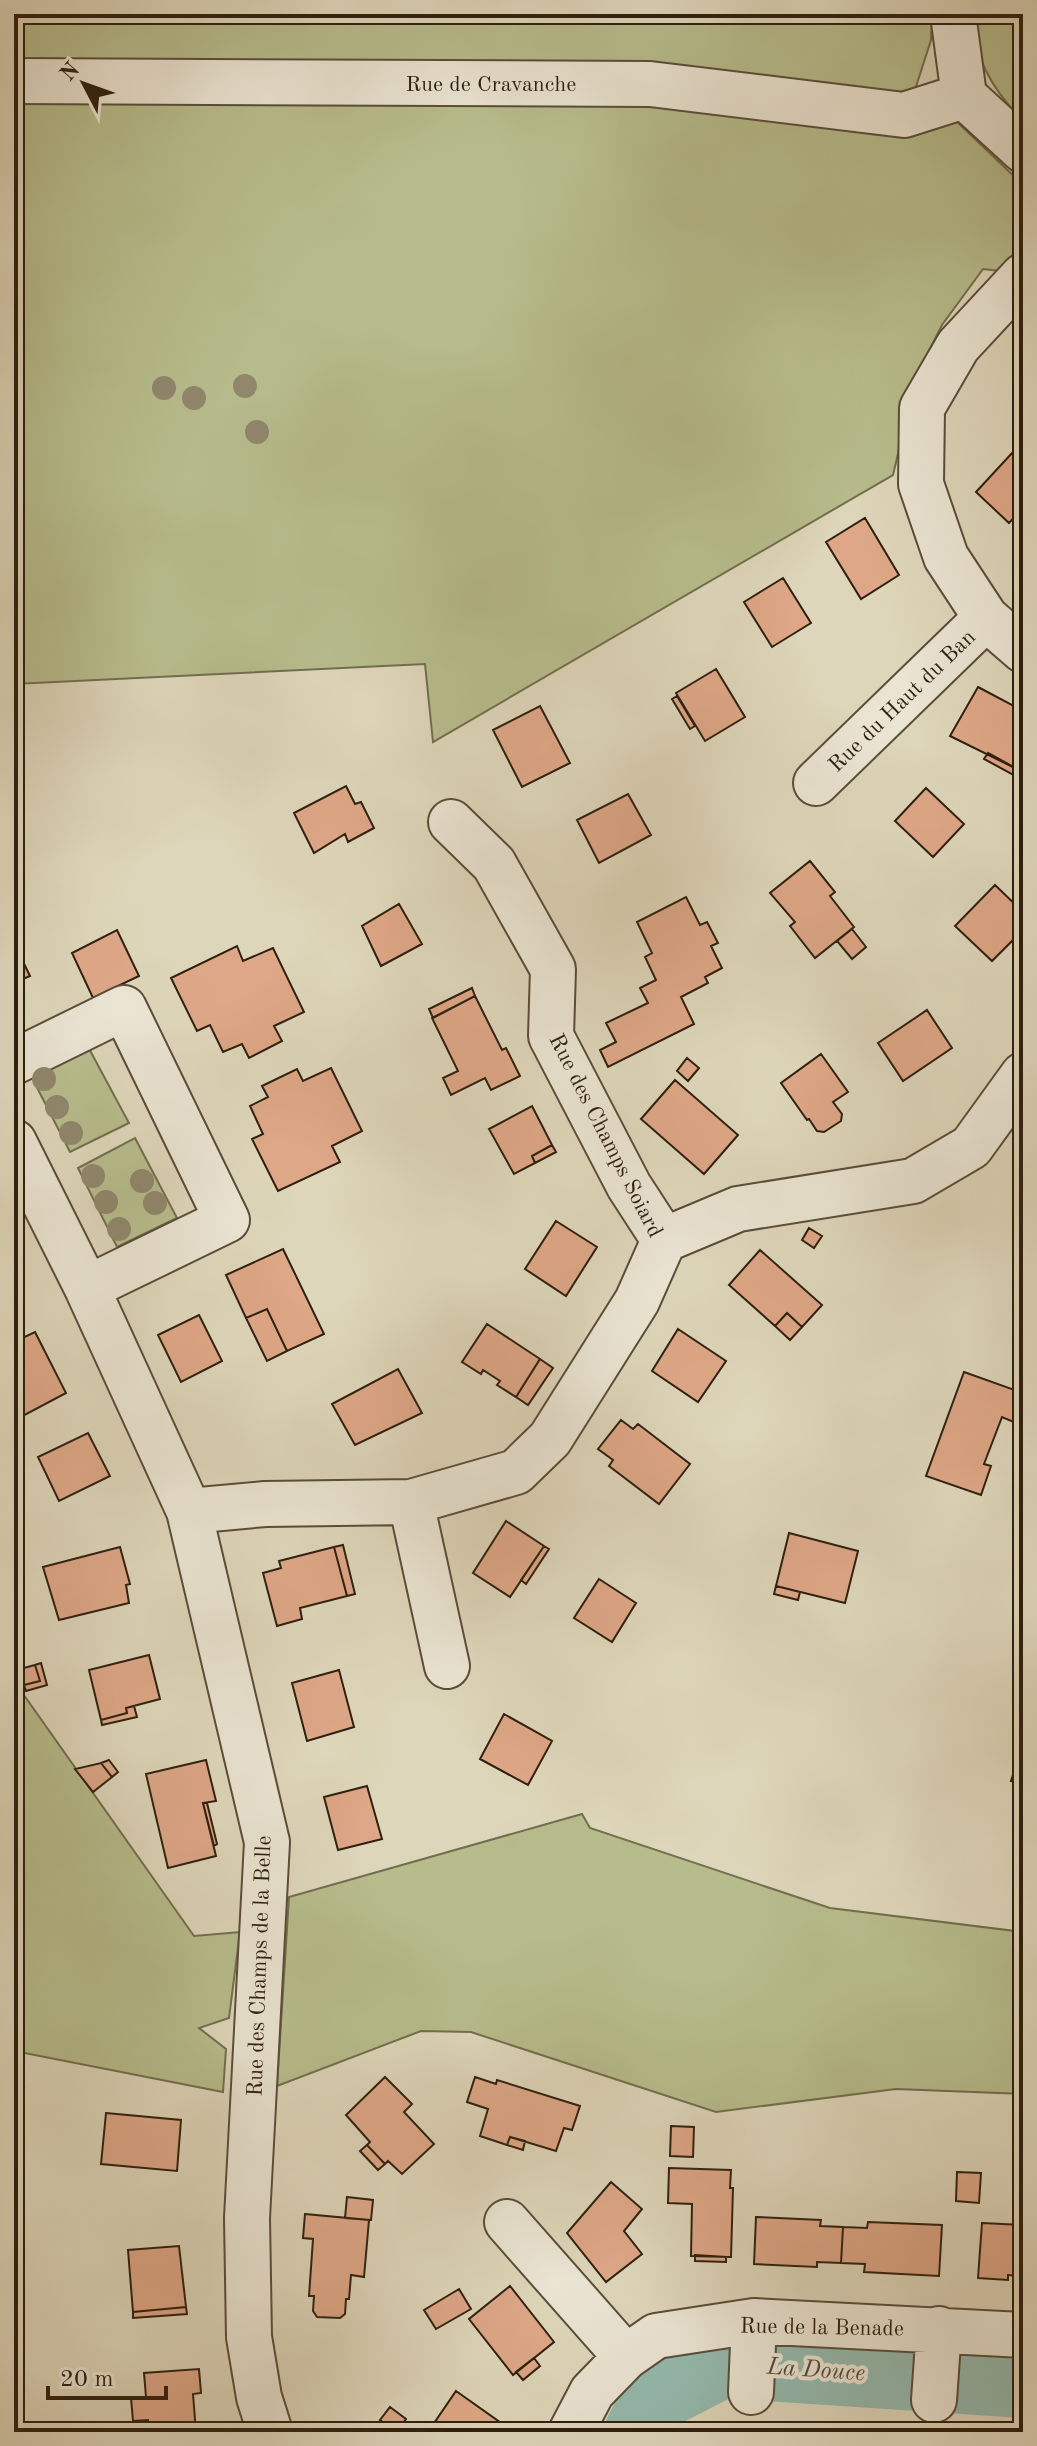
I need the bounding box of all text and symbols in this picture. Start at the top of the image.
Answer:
north arrow [44,44,124,124]
text: N [57,58,84,86]
street label: Rue de Cravanche [406,74,576,96]
street label: Rue du Haut du Ban [825,626,980,777]
street label: Rue des Champs Soiard [544,1031,666,1241]
street label: Rue des Champs de la Belle [244,1835,276,2097]
street label: Rue de la Benade [740,2316,904,2340]
scale bar [48,2350,166,2400]
water label: La Douce [765,2356,866,2386]
text: 20 m [60,2368,114,2392]

